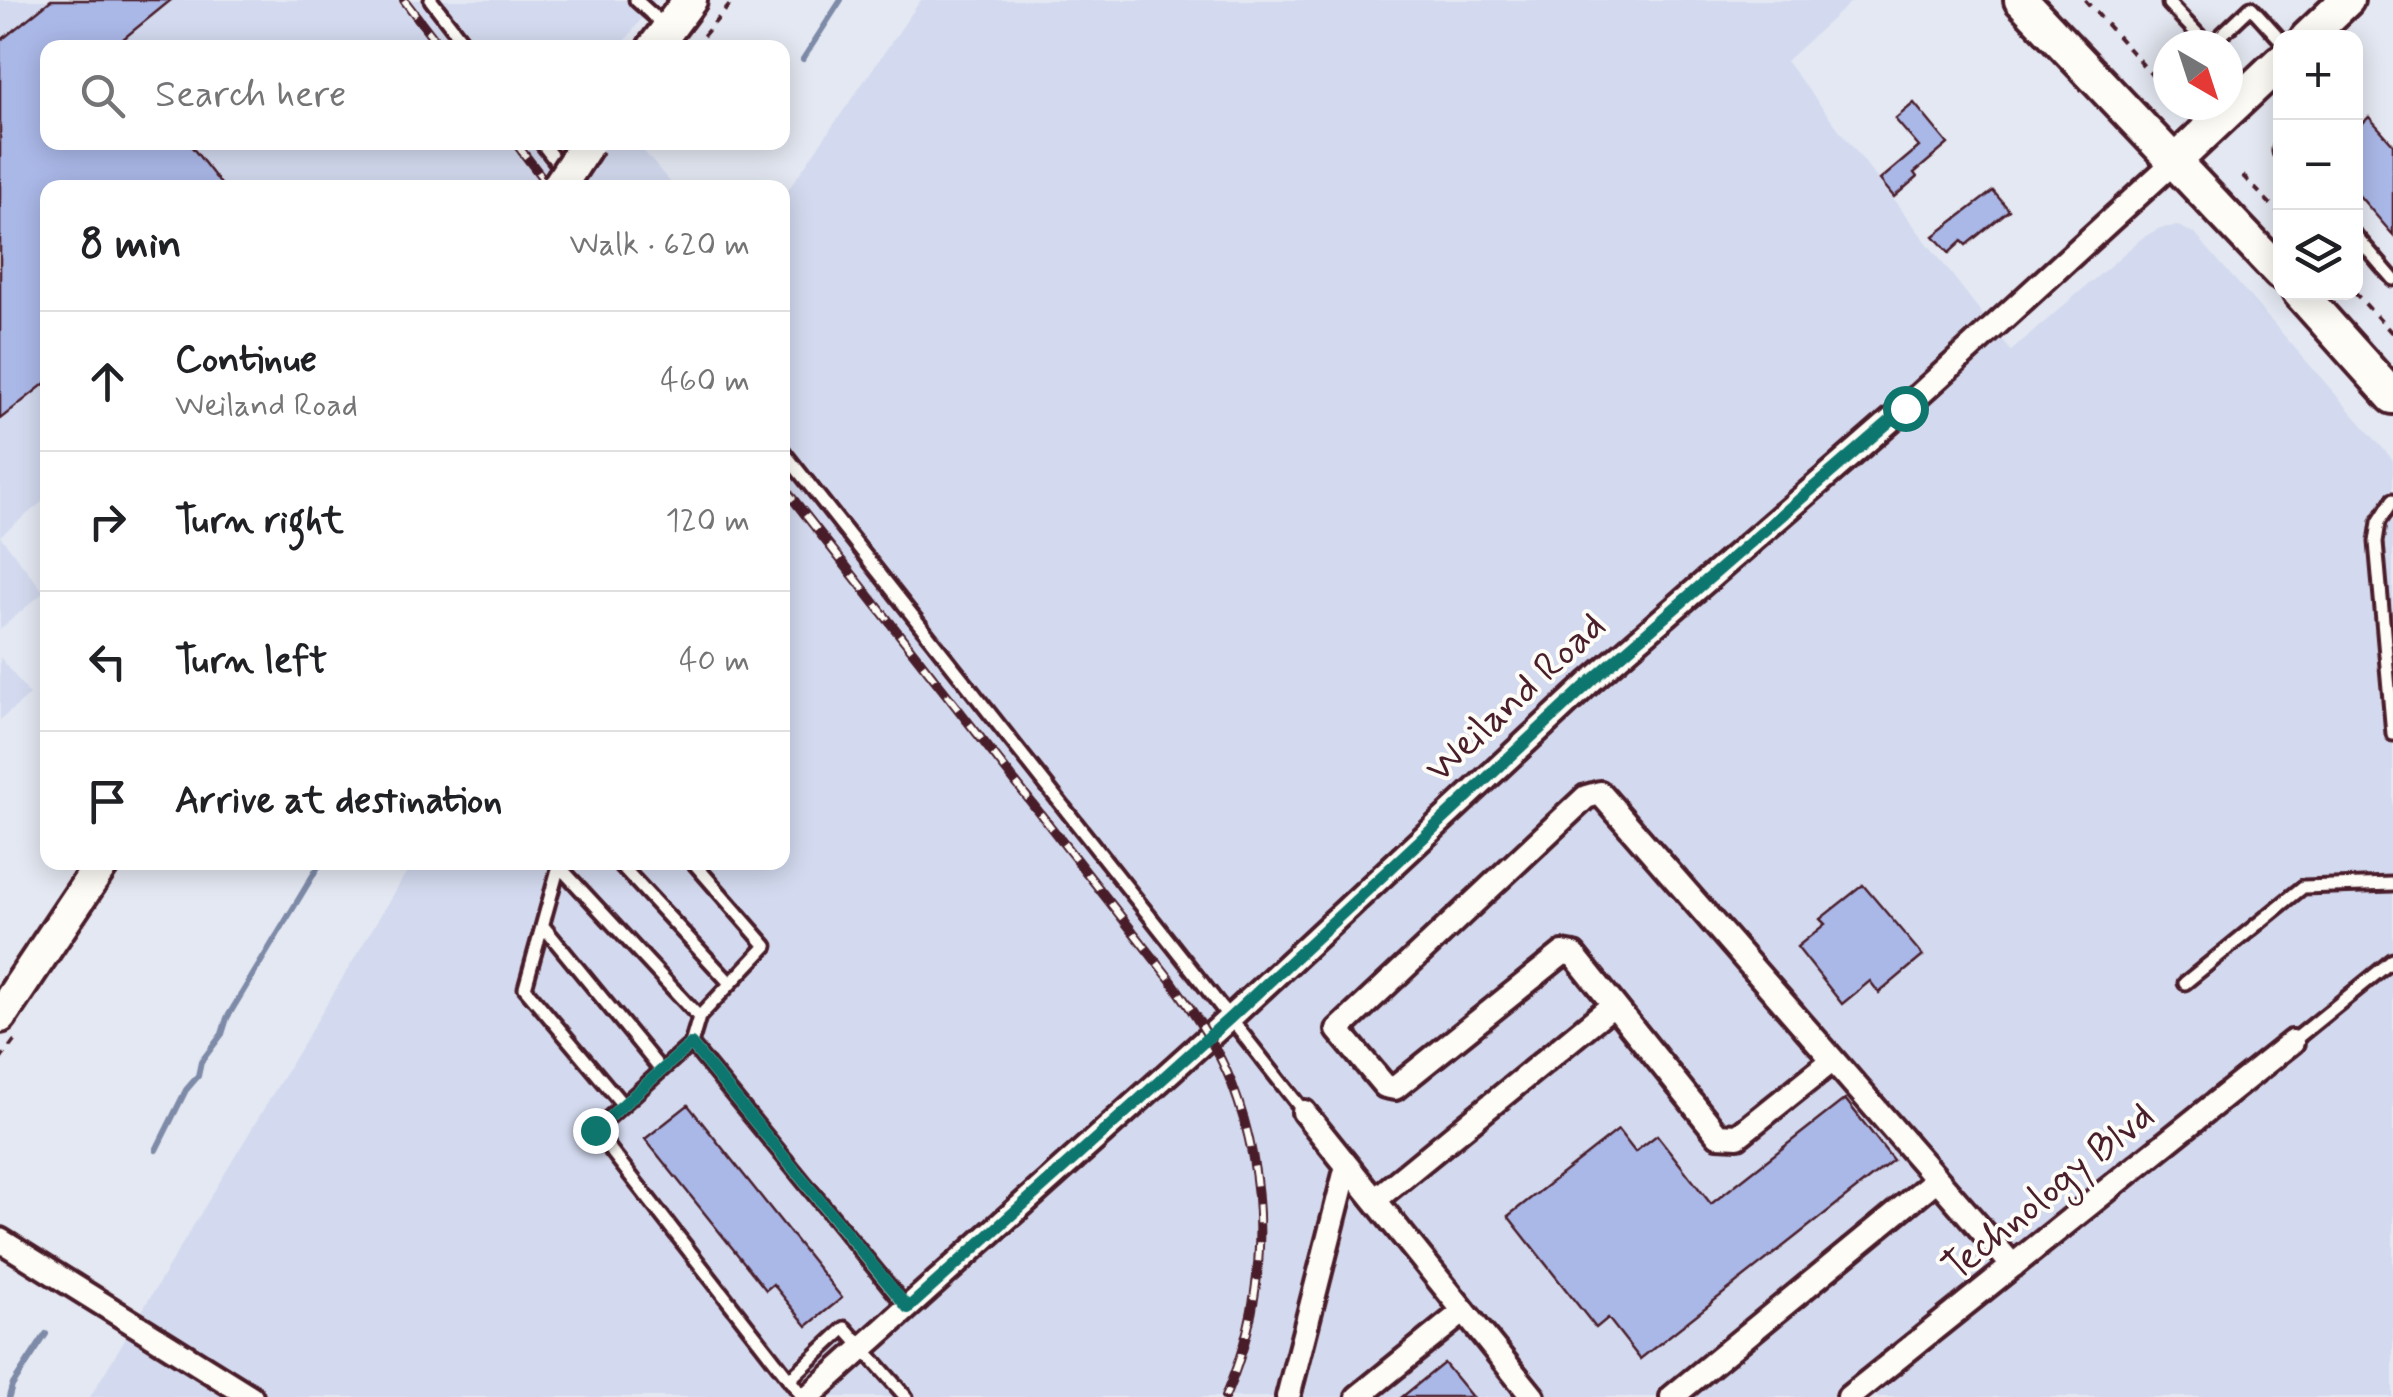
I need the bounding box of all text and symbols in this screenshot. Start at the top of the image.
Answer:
north arrow [2153,30,2243,120]
map controls [2273,30,2363,300]
button: + [2273,30,2363,120]
search box [40,40,790,150]
icon: search [75,68,130,123]
text: Search here [155,71,346,120]
button: − [2273,120,2363,210]
button: layers [2273,210,2363,300]
text: 8 min [80,218,182,273]
text: Walk · 620 m [570,224,750,266]
text: Continue [175,336,317,385]
icon: ahead [80,354,135,409]
text: 460 m [660,360,750,402]
text: Weiland Road [175,385,358,427]
route start [1883,386,1929,432]
icon: right [80,494,135,549]
text: Turn right [175,497,344,546]
text: 120 m [665,500,750,542]
street label: Weiland Road [1415,601,1617,795]
icon: left [80,634,135,689]
text: Turn left [175,637,327,686]
text: 40 m [679,640,750,682]
icon: arrive [80,774,135,829]
text: Arrive at destination [175,777,502,826]
street label: Technology Blvd [1932,1091,2168,1296]
route end [573,1108,619,1154]

